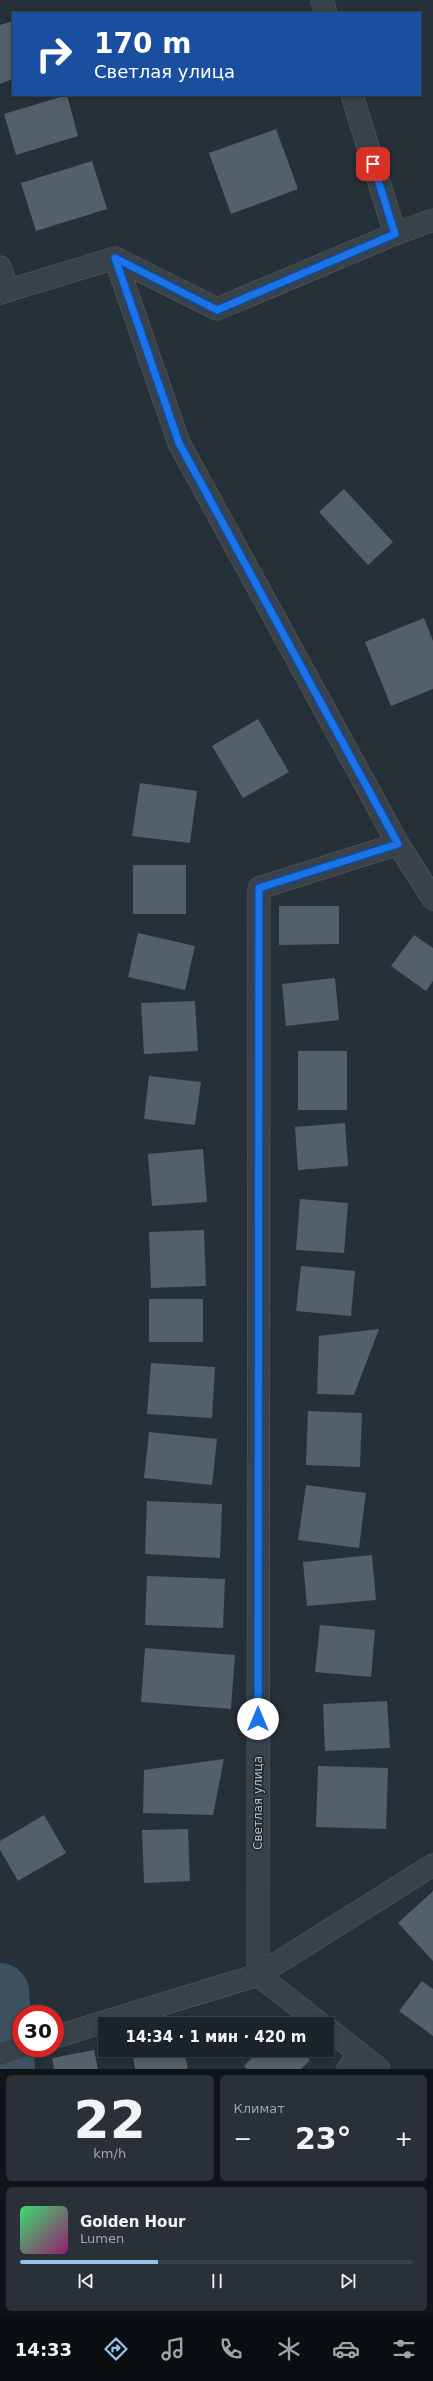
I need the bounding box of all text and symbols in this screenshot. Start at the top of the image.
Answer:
text: 170 m [94,27,191,60]
icon: right [28,28,80,80]
text: Светлая улица [94,61,235,82]
pin [356,147,390,181]
icon: arrive [362,153,384,175]
position arrow [237,1698,279,1740]
street label: Светлая улица [251,1756,265,1850]
speed limit sign: 30 [12,2005,64,2057]
text: 14:34 · 1 мин · 420 m [126,2028,307,2046]
text: 22 [74,2090,146,2150]
text: Климат [234,2101,285,2116]
text: 23° [295,2121,352,2156]
text: − [234,2126,252,2151]
text: + [395,2126,413,2151]
text: km/h [93,2146,126,2161]
text: Golden Hour [80,2213,186,2231]
text: Lumen [80,2231,124,2246]
icon: previous [75,2270,97,2292]
icon: pause [206,2270,228,2292]
icon: next [337,2270,359,2292]
icon: directions [102,2335,130,2363]
icon: music [159,2335,187,2363]
icon: phone [217,2335,245,2363]
icon: climate [275,2335,303,2363]
icon: car [332,2335,360,2363]
icon: filters [390,2335,418,2363]
text: 14:33 [15,2339,72,2360]

